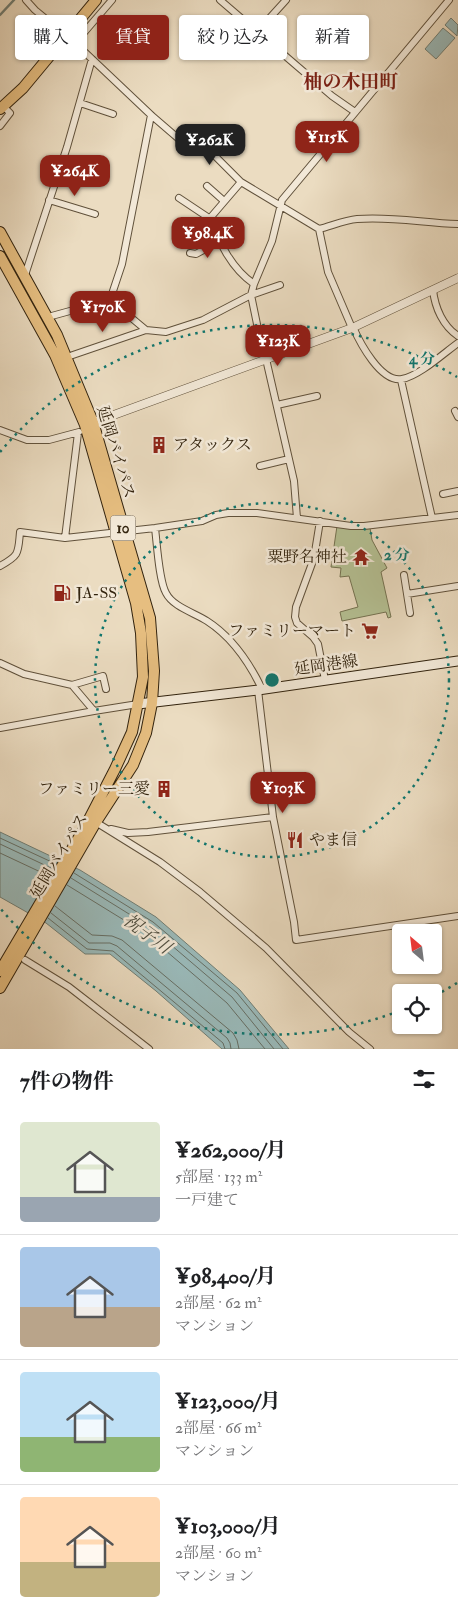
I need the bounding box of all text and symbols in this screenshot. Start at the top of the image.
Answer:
chip: 購入 [15,15,87,60]
chip: 賃貸 [97,15,169,60]
chip: 絞り込み [179,15,287,60]
chip: 新着 [297,15,369,60]
district label: 柚の木田町 [303,70,399,94]
pin: ¥115K [292,120,362,163]
pin: ¥262K [175,124,245,166]
text: ¥115K [306,127,348,147]
text: ¥262K [186,130,234,150]
pin: ¥264K [40,154,110,197]
text: ¥264K [51,161,99,181]
pin: ¥98.4K [167,216,249,259]
text: ¥98.4K [183,223,233,243]
pin: ¥170K [68,290,138,333]
text: ¥170K [81,297,125,317]
pin: ¥123K [243,324,313,367]
text: ¥123K [256,331,300,351]
text: 4 分 [408,350,435,369]
street label: 延岡バイパス [92,403,140,501]
building icon: アタックス [149,435,169,455]
place label: アタックス [173,435,252,455]
road number: 10 [110,516,136,540]
text: 2 分 [384,546,410,565]
place label: 粟野名神社 [267,547,347,567]
temple icon: 粟野名神社 [351,547,371,567]
fuel station icon: JA-SS [52,583,72,603]
place label: JA-SS [75,583,117,604]
place label: ファミリーマート [228,621,356,641]
supermarket icon: ファミリーマート [360,621,380,641]
street label: 延岡港線 [293,651,359,679]
centre of rings [263,671,281,689]
pin: ¥103K [248,772,318,814]
text: ¥103K [261,778,305,798]
place label: ファミリー三愛 [38,779,150,799]
building icon: ファミリー三愛 [154,779,174,799]
street label: 延岡バイパス [26,810,92,902]
restaurant icon: やま信 [285,830,305,850]
place label: やま信 [309,830,357,850]
water label: 祝子川 [118,909,177,960]
north arrow [392,924,442,974]
map controls [392,924,442,1034]
button: locate [392,984,442,1034]
icon: filters [410,1065,438,1093]
text: 7件の物件 [20,1068,114,1095]
text: ¥262,000/月 [175,1137,286,1164]
icon: home [60,1142,120,1202]
text: 5部屋 · 133 m² [175,1167,262,1187]
text: 一戸建て [175,1190,239,1210]
text: ¥98,400/月 [175,1263,276,1290]
icon: home [60,1267,120,1327]
text: 2部屋 · 62 m² [175,1293,261,1313]
text: マンション [175,1316,254,1336]
text: ¥123,000/月 [175,1388,281,1415]
icon: home [60,1392,120,1452]
text: 2部屋 · 66 m² [175,1418,261,1438]
text: マンション [175,1441,254,1461]
text: ¥103,000/月 [175,1513,281,1540]
icon: home [60,1517,120,1577]
text: 2部屋 · 60 m² [175,1543,262,1563]
text: マンション [175,1566,254,1586]

